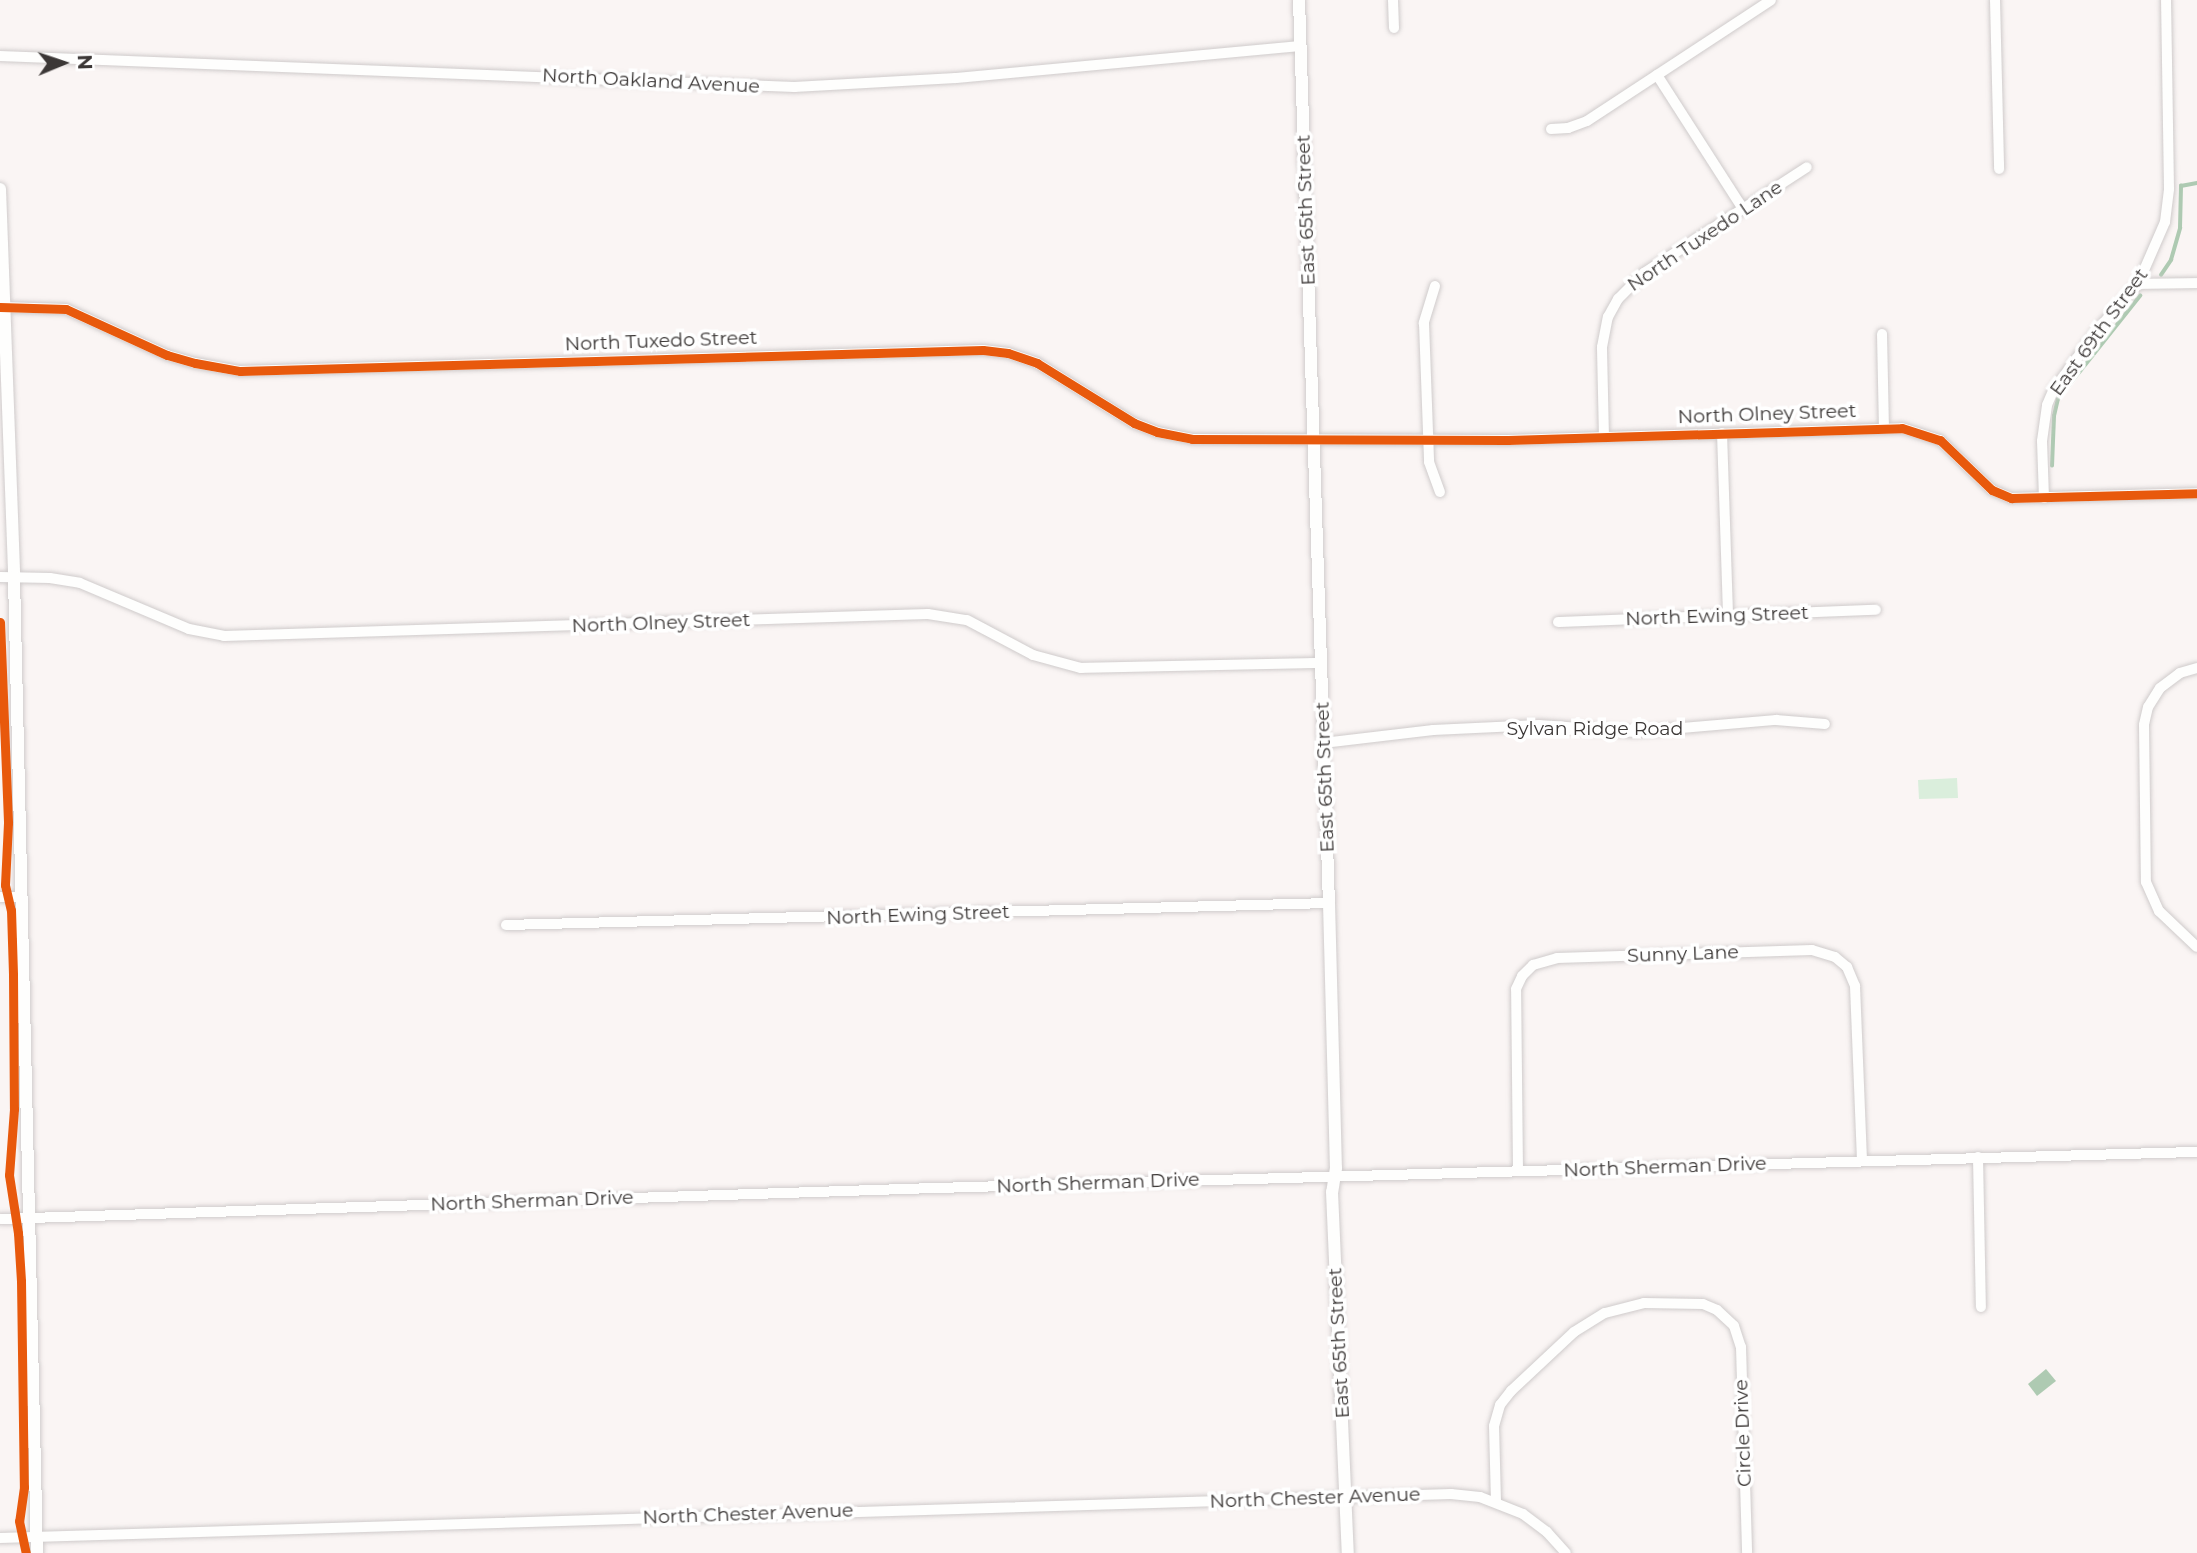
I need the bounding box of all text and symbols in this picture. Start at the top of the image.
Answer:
north arrow [28,28,98,98]
text: N [73,54,96,70]
street label: North Oakland Avenue [542,64,760,98]
street label: East 65th Street [1292,134,1320,286]
street label: North Tuxedo Lane [1623,176,1787,296]
street label: East 69th Street [2045,264,2153,400]
street label: North Tuxedo Street [564,326,758,356]
street label: North Olney Street [1677,399,1857,429]
street label: North Ewing Street [1625,601,1809,631]
street label: North Olney Street [571,608,751,638]
street label: East 65th Street [1311,701,1339,853]
street label: Sylvan Ridge Road [1507,718,1683,740]
street label: North Ewing Street [826,900,1010,930]
street label: Sunny Lane [1627,941,1739,967]
street label: North Sherman Drive [1563,1152,1767,1182]
street label: North Sherman Drive [996,1168,1200,1198]
street label: North Sherman Drive [430,1186,634,1216]
street label: East 65th Street [1324,1267,1354,1419]
street label: Circle Drive [1730,1379,1756,1487]
street label: North Chester Avenue [1209,1483,1421,1513]
street label: North Chester Avenue [642,1499,854,1529]

